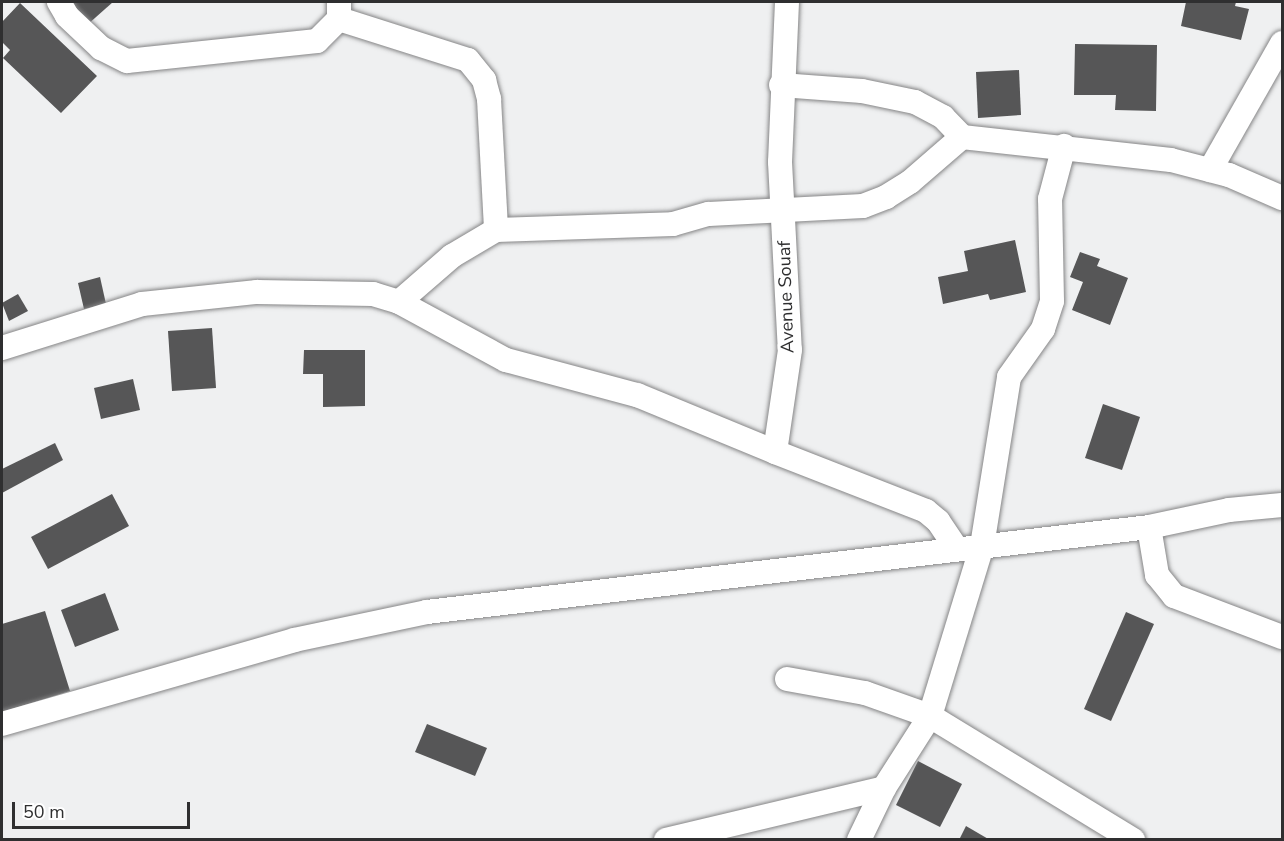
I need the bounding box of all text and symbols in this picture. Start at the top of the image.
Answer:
street label: Avenue Souaf [773,240,799,354]
scale bar [15,790,194,828]
text: 50 m [23,800,65,824]

